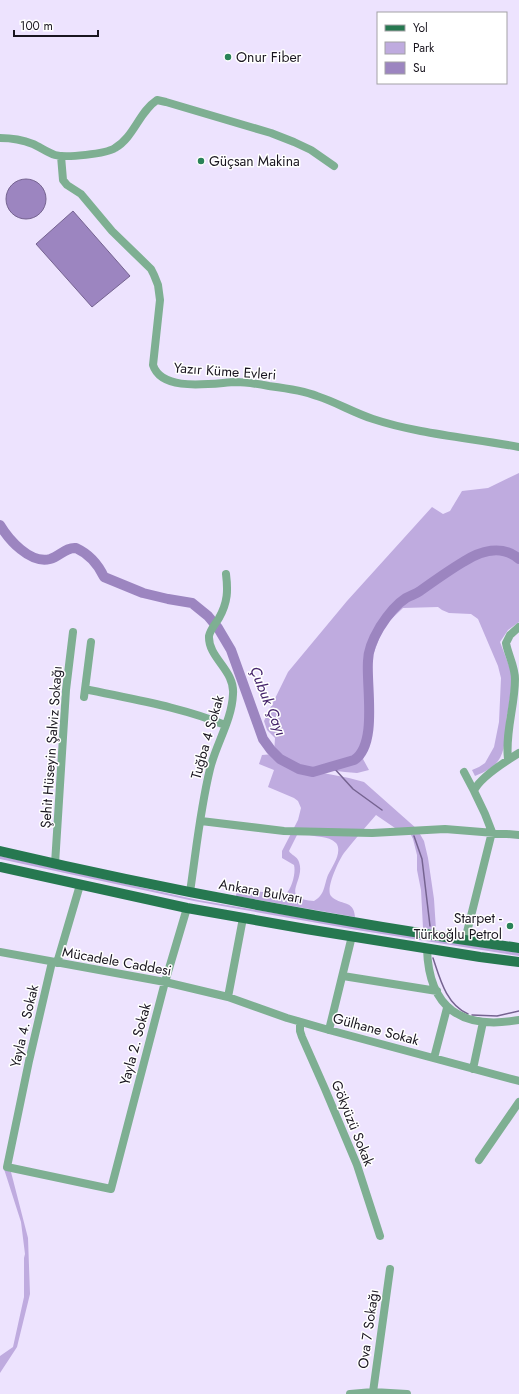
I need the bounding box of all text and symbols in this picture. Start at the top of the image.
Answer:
scale bar [14,12,98,38]
legend [377,12,507,84]
text: 100 m [20,17,53,35]
text: Yol [413,19,428,37]
text: Park [413,39,435,57]
place label: Onur Fiber [236,47,302,67]
marker: Onur Fiber [223,52,233,62]
text: Su [413,59,426,77]
place label: Güçsan Makina [209,151,300,171]
marker: Güçsan Makina [196,156,206,166]
street label: Yazır Küme Evleri [173,357,277,385]
water label: Çubuk Çayı [244,663,292,739]
street label: Şehit Hüseyin Şalviz Sokağı [35,665,67,829]
street label: Tuğba 4 Sokak [185,692,229,781]
street label: Ankara Bulvarı [217,874,305,908]
place label: Starpet - Türkoğlu Petrol [414,908,502,944]
marker: Starpet - Türkoğlu Petrol [505,921,515,931]
street label: Mücadele Caddesi [61,942,173,980]
street label: Yayla 4. Sokak [5,982,43,1069]
street label: Yayla 2. Sokak [114,1000,156,1087]
street label: Gülhane Sokak [331,1008,422,1050]
street label: Gökyüzü Sokak [327,1077,380,1170]
street label: Ova 7 Sokağı [353,1288,383,1370]

